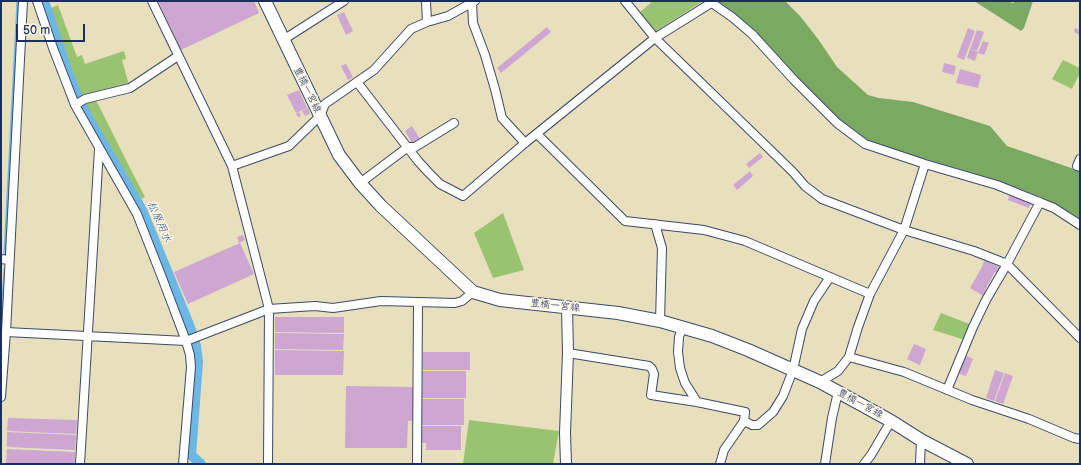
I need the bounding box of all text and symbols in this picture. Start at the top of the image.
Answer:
scale bar [18,16,87,42]
text: 50 m [23,23,50,38]
street label: 豊橋一宮線 [291,65,323,115]
water label: 松原用水 [144,199,174,245]
street label: 豊橋一宮線 [530,297,580,315]
street label: 豊橋一宮線 [835,387,885,421]

